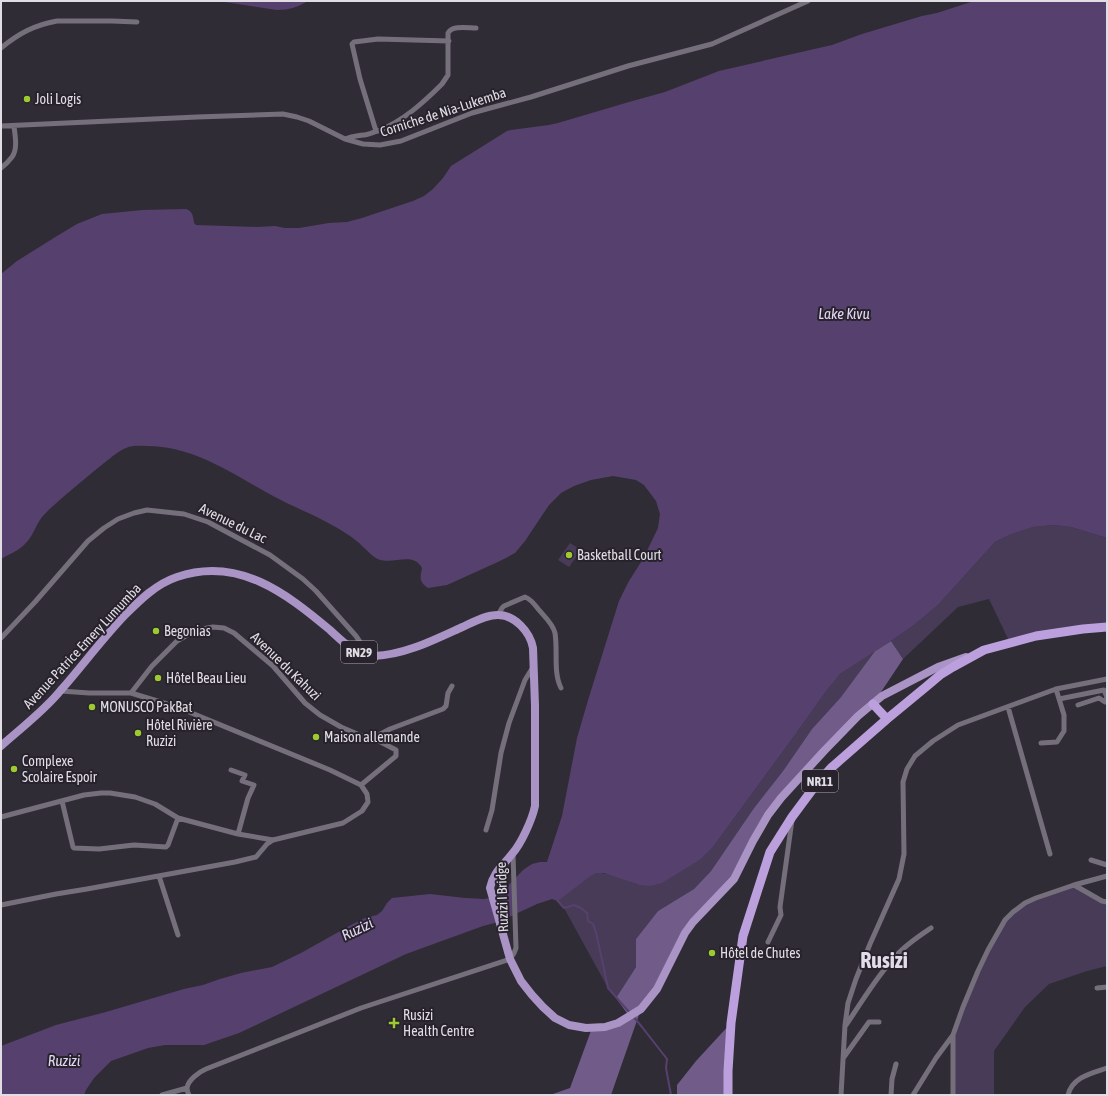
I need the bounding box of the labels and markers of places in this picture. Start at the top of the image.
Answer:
place label: Joli Logis [35,91,81,107]
marker: Joli Logis [22,94,32,104]
place label: Basketball Court [577,547,662,563]
marker: Basketball Court [564,550,574,560]
place label: Begonias [164,623,211,639]
marker: Begonias [151,626,161,636]
place label: Hôtel Beau Lieu [166,670,247,686]
marker: Hôtel Beau Lieu [153,673,163,683]
place label: MONUSCO PakBat [100,699,193,715]
marker: MONUSCO PakBat [87,702,97,712]
place label: Hôtel Rivière Ruzizi [146,717,213,749]
marker: Hôtel Rivière Ruzizi [133,728,143,738]
place label: Maison allemande [324,729,420,745]
marker: Maison allemande [311,732,321,742]
place label: Complexe Scolaire Espoir [22,753,98,785]
marker: Complexe Scolaire Espoir [9,764,19,774]
place label: Hôtel de Chutes [720,945,801,961]
marker: Hôtel de Chutes [707,948,717,958]
place label: Rusizi Health Centre [403,1007,474,1039]
marker: Rusizi Health Centre [388,1017,400,1029]

